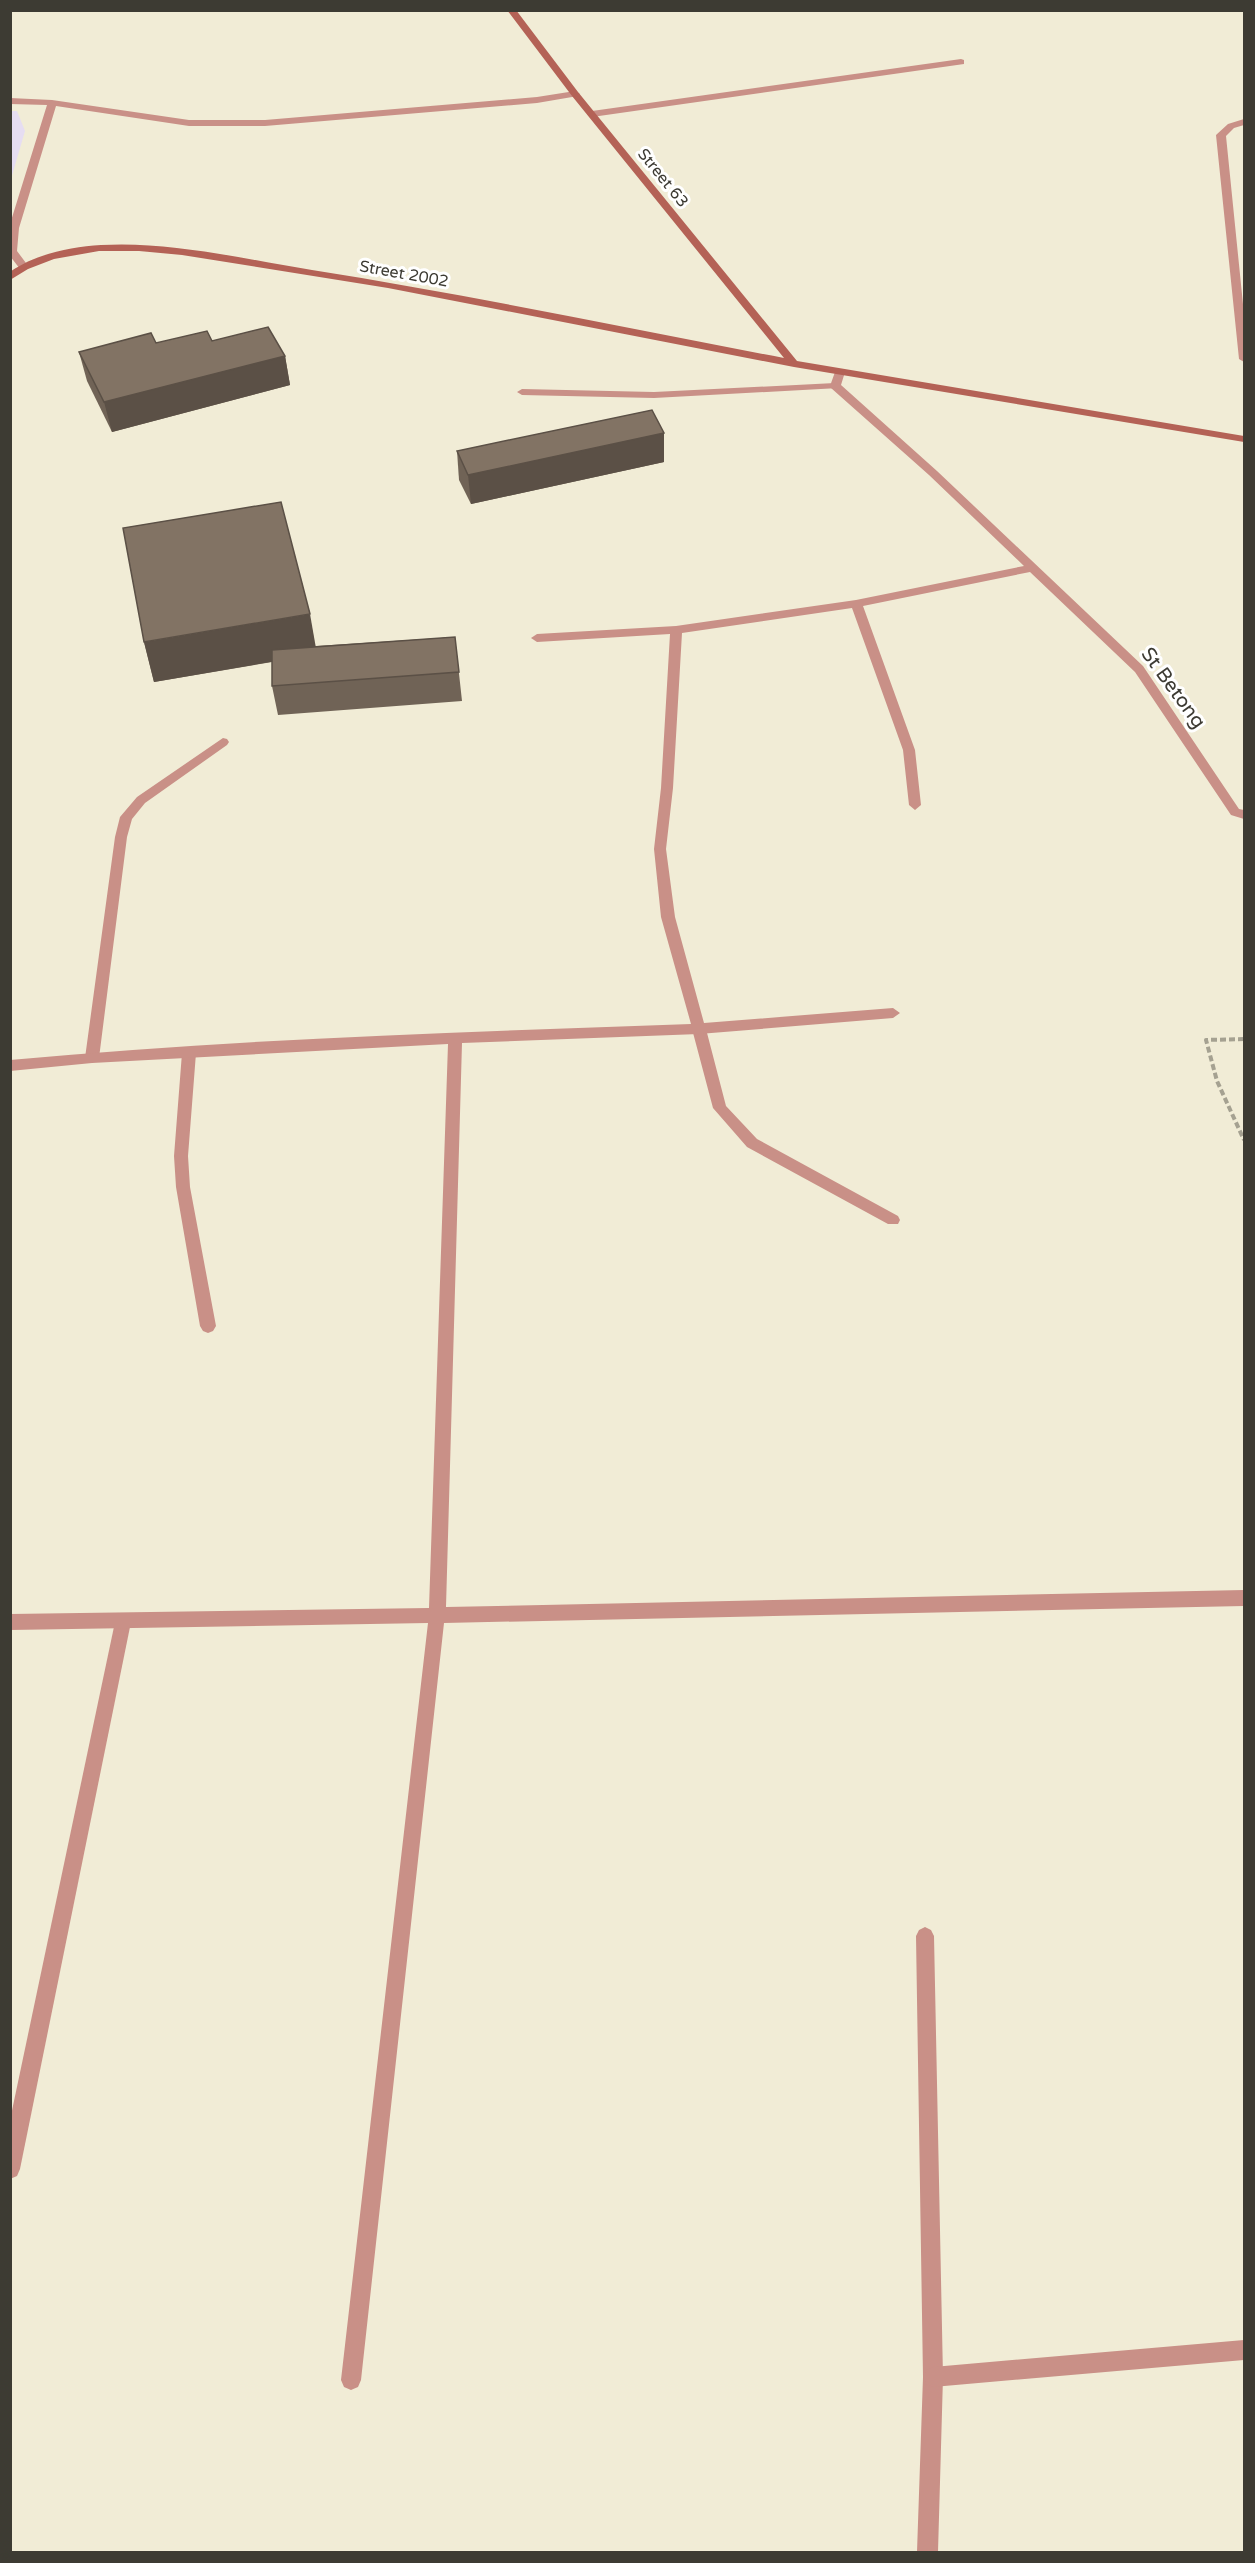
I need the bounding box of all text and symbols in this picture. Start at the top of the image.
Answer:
street label: Street 63 [633,145,693,211]
street label: Street 2002 [358,256,450,292]
street label: St Betong [1136,643,1210,733]

